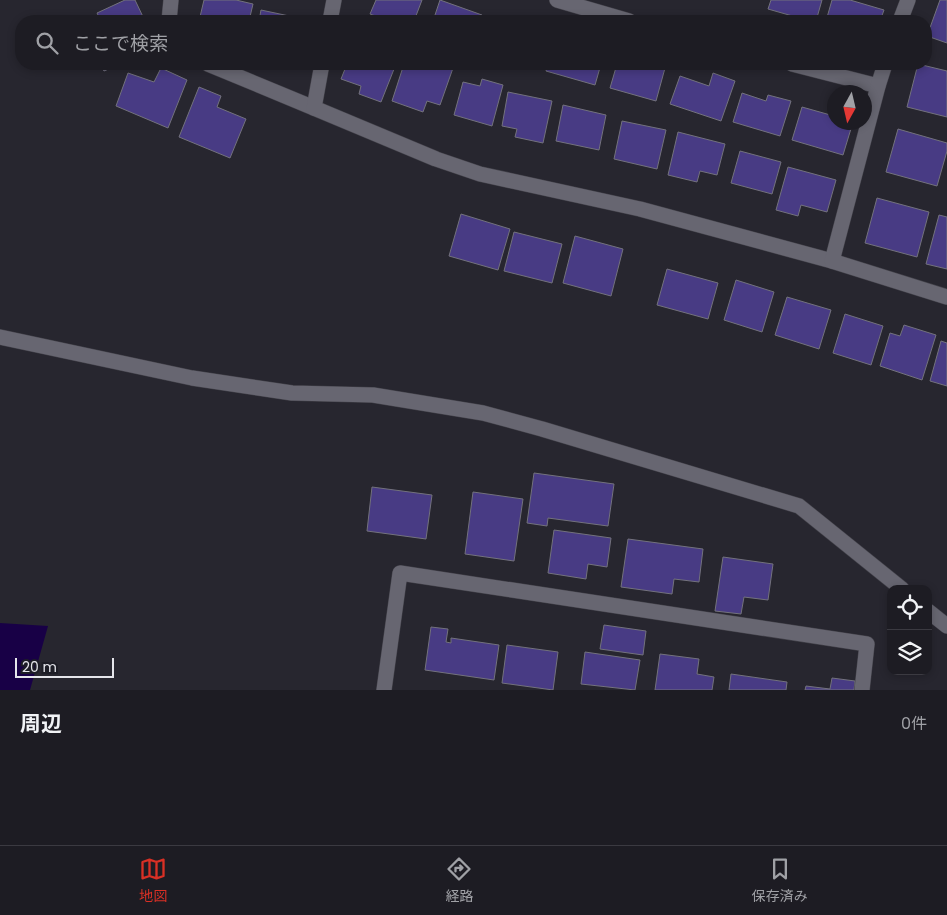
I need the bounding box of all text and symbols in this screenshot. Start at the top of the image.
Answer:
search box [15,15,932,70]
icon: search [33,29,61,57]
text: ここで検索 [73,30,168,57]
north arrow [827,85,872,130]
map controls [887,585,932,675]
button: locate [887,585,932,630]
button: layers [887,630,932,675]
scale bar [15,655,114,678]
text: 20 m [22,657,57,677]
text: 周辺 [20,709,62,738]
text: 0件 [901,712,927,735]
tab: 地図 [139,855,167,907]
tab: 経路 [445,855,473,907]
tab: 保存済み [752,855,808,907]

